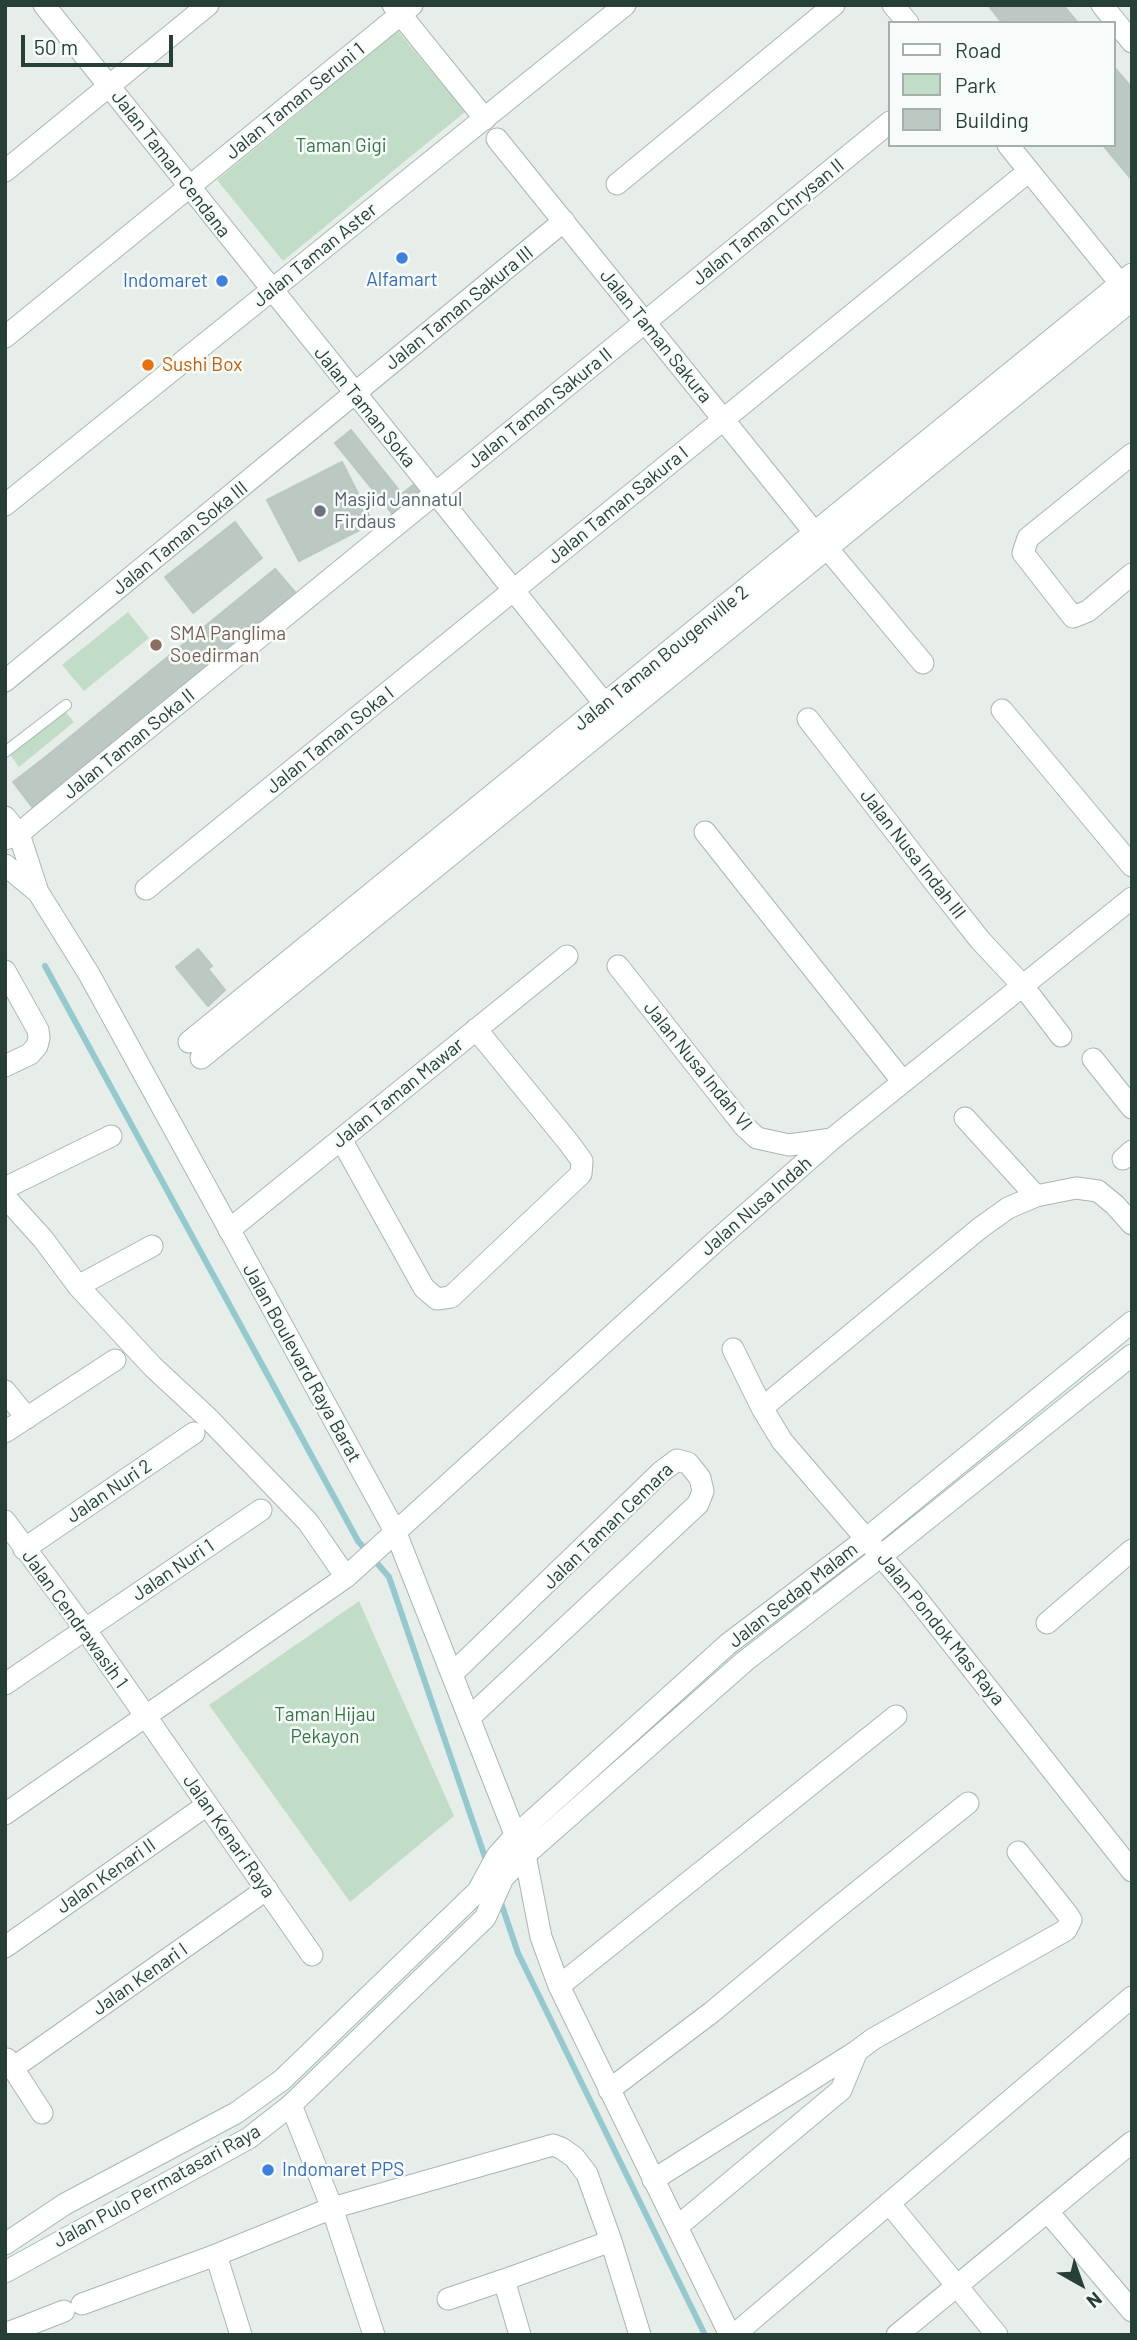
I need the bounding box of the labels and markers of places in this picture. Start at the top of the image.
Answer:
marker: Alfamart [394,250,410,266]
place label: Alfamart [366,269,438,291]
place label: Indomaret [123,270,208,292]
marker: Indomaret [214,273,230,289]
place label: Sushi Box [162,354,242,376]
marker: Sushi Box [140,357,156,373]
place label: Masjid Jannatul Firdaus [334,489,462,533]
marker: Masjid Jannatul Firdaus [312,503,328,519]
place label: SMA Panglima Soedirman [170,623,286,667]
marker: SMA Panglima Soedirman [148,637,164,653]
place label: Indomaret PPS [282,2159,404,2181]
marker: Indomaret PPS [260,2162,276,2178]

